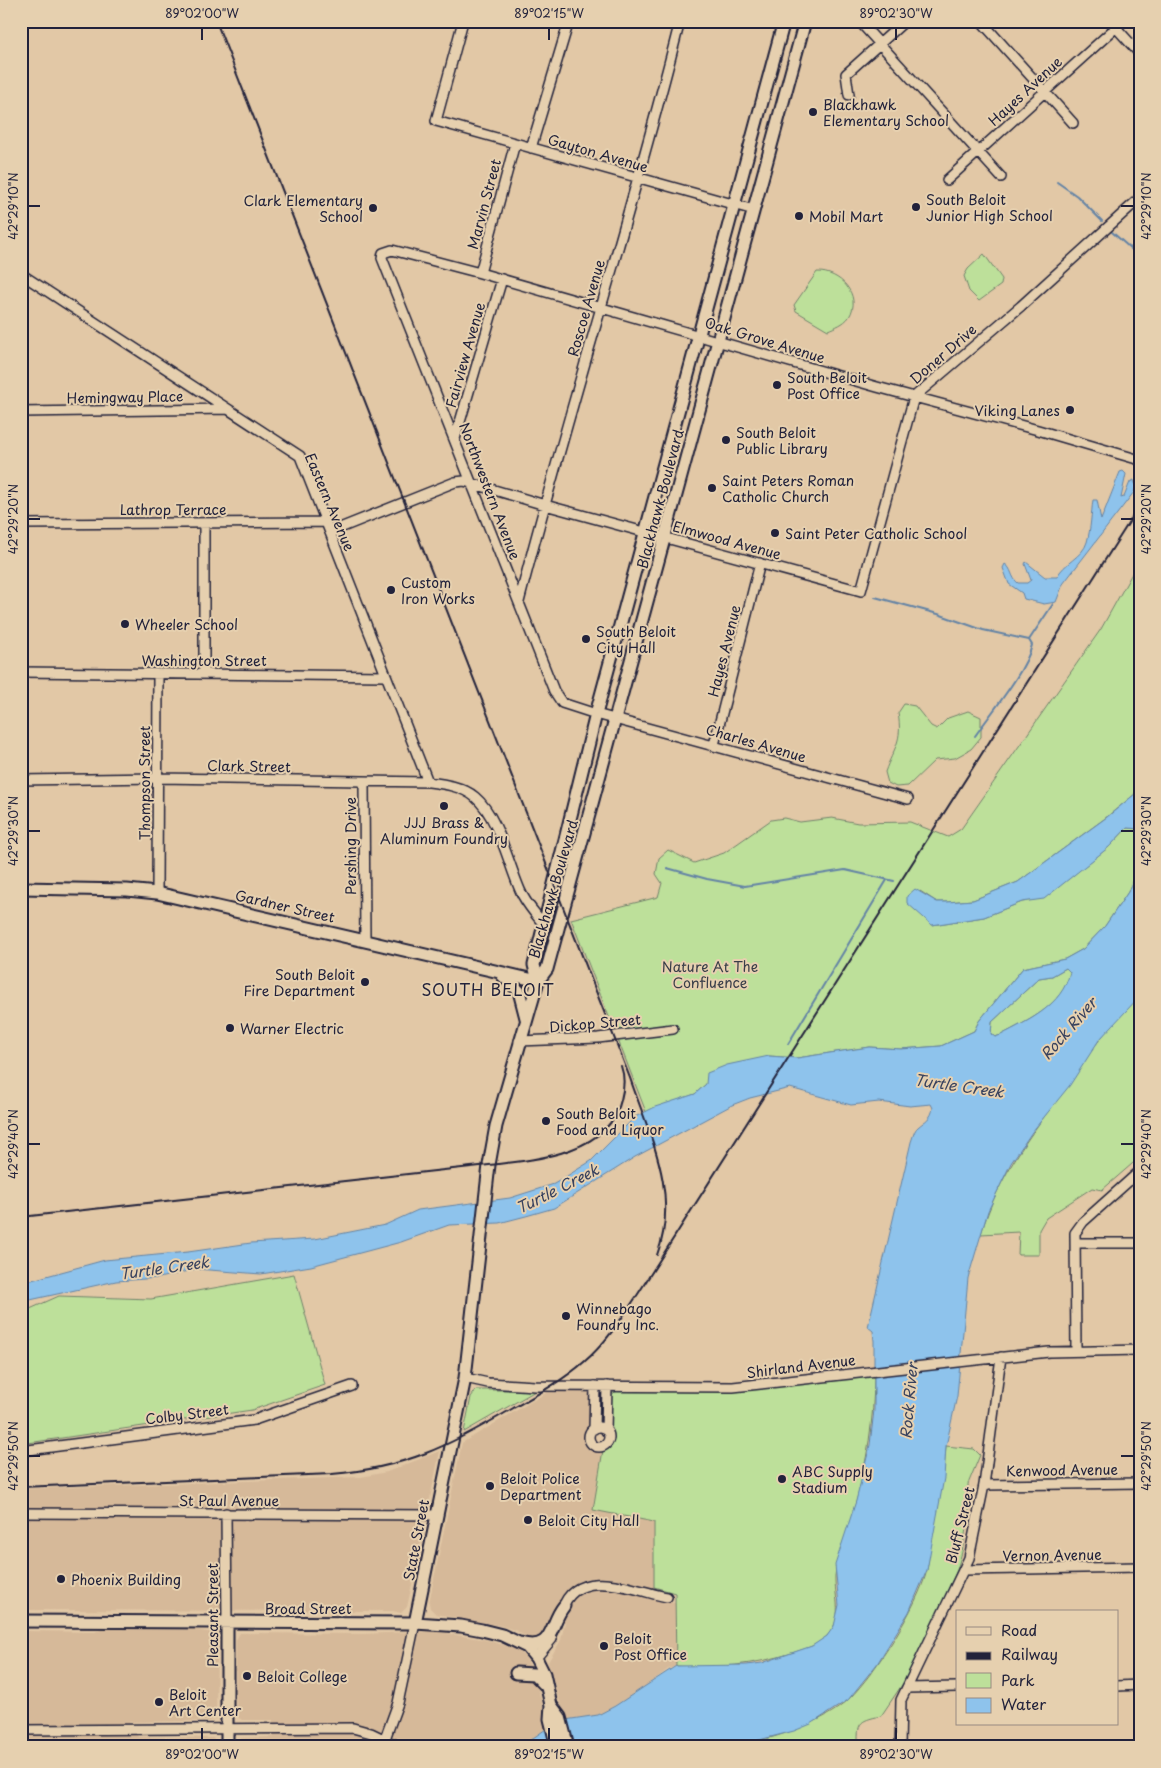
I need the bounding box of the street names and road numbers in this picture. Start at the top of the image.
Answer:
street label: Hayes Avenue [983,51,1067,131]
street label: Gayton Avenue [545,129,651,177]
street label: Marvin Street [462,156,506,251]
street label: Roscoe Avenue [562,257,610,359]
street label: Fairview Avenue [440,300,490,410]
street label: Oak Grove Avenue [702,312,828,368]
street label: Doner Drive [905,319,981,389]
street label: Hemingway Place [66,385,184,409]
street label: Northwestern Avenue [454,419,526,563]
street label: Blackhawk Boulevard [631,426,689,571]
street label: Eastern Avenue [300,450,360,555]
street label: Lathrop Terrace [120,499,226,520]
street label: Elmwood Avenue [670,515,784,565]
street label: Hayes Avenue [702,602,746,699]
street label: Washington Street [141,650,267,671]
street label: Charles Avenue [703,719,809,767]
street label: Thompson Street [134,726,155,840]
street label: Clark Street [207,755,291,777]
street label: Pershing Drive [340,797,361,895]
street label: Blackhawk Boulevard [523,817,583,961]
street label: Gardner Street [233,884,337,928]
street label: Dickop Street [548,1009,642,1037]
street label: Shirland Avenue [745,1349,857,1383]
street label: Colby Street [144,1398,230,1430]
street label: Kenwood Avenue [1006,1459,1119,1481]
street label: Bluff Street [940,1484,980,1566]
street label: St Paul Avenue [179,1490,279,1511]
street label: State Street [398,1497,434,1583]
street label: Vernon Avenue [1002,1544,1102,1566]
street label: Pleasant Street [202,1563,223,1667]
street label: Broad Street [265,1598,352,1619]

